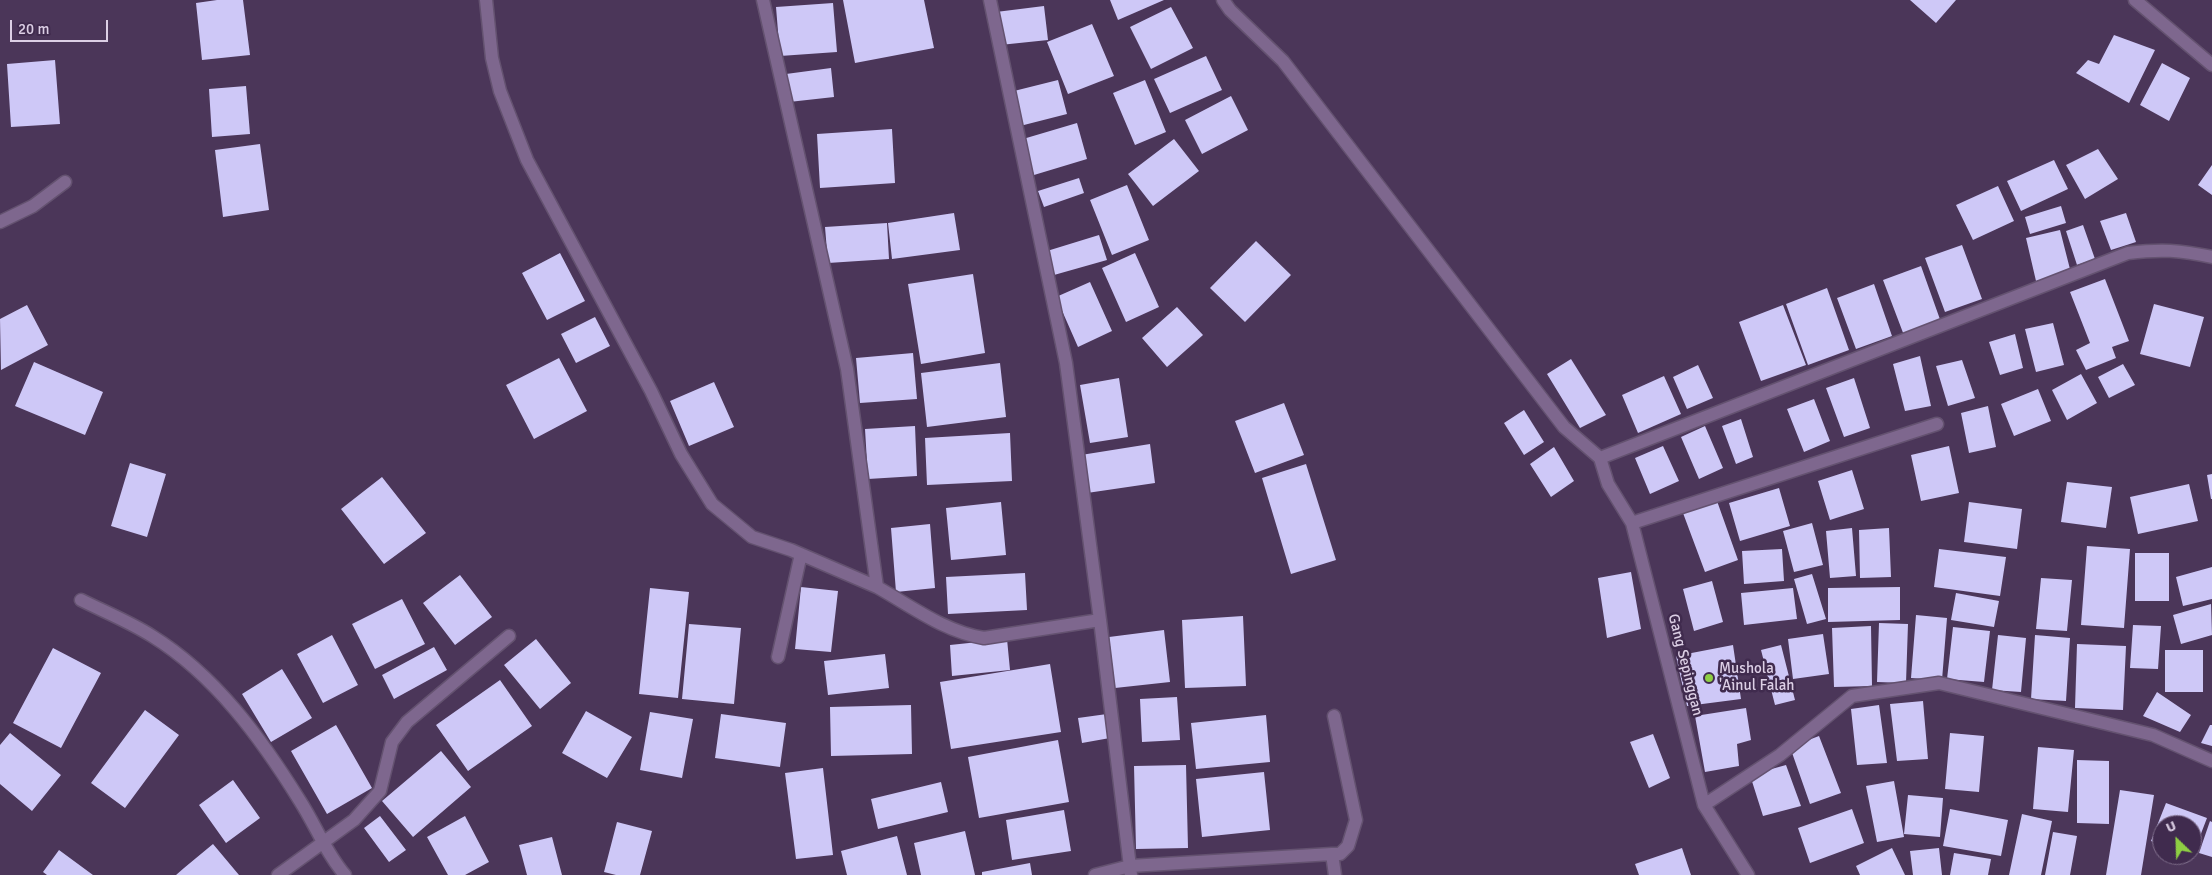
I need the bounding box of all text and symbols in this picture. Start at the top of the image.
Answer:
scale bar [12,10,110,42]
text: 20 m [18,20,49,38]
street label: Gang Sepinggan [1664,612,1706,718]
place label: Mushola 'Ainul Falah [1719,660,1795,695]
marker: Mushola 'Ainul Falah [1703,672,1715,684]
north arrow [2152,815,2202,865]
text: U [2163,817,2179,836]

